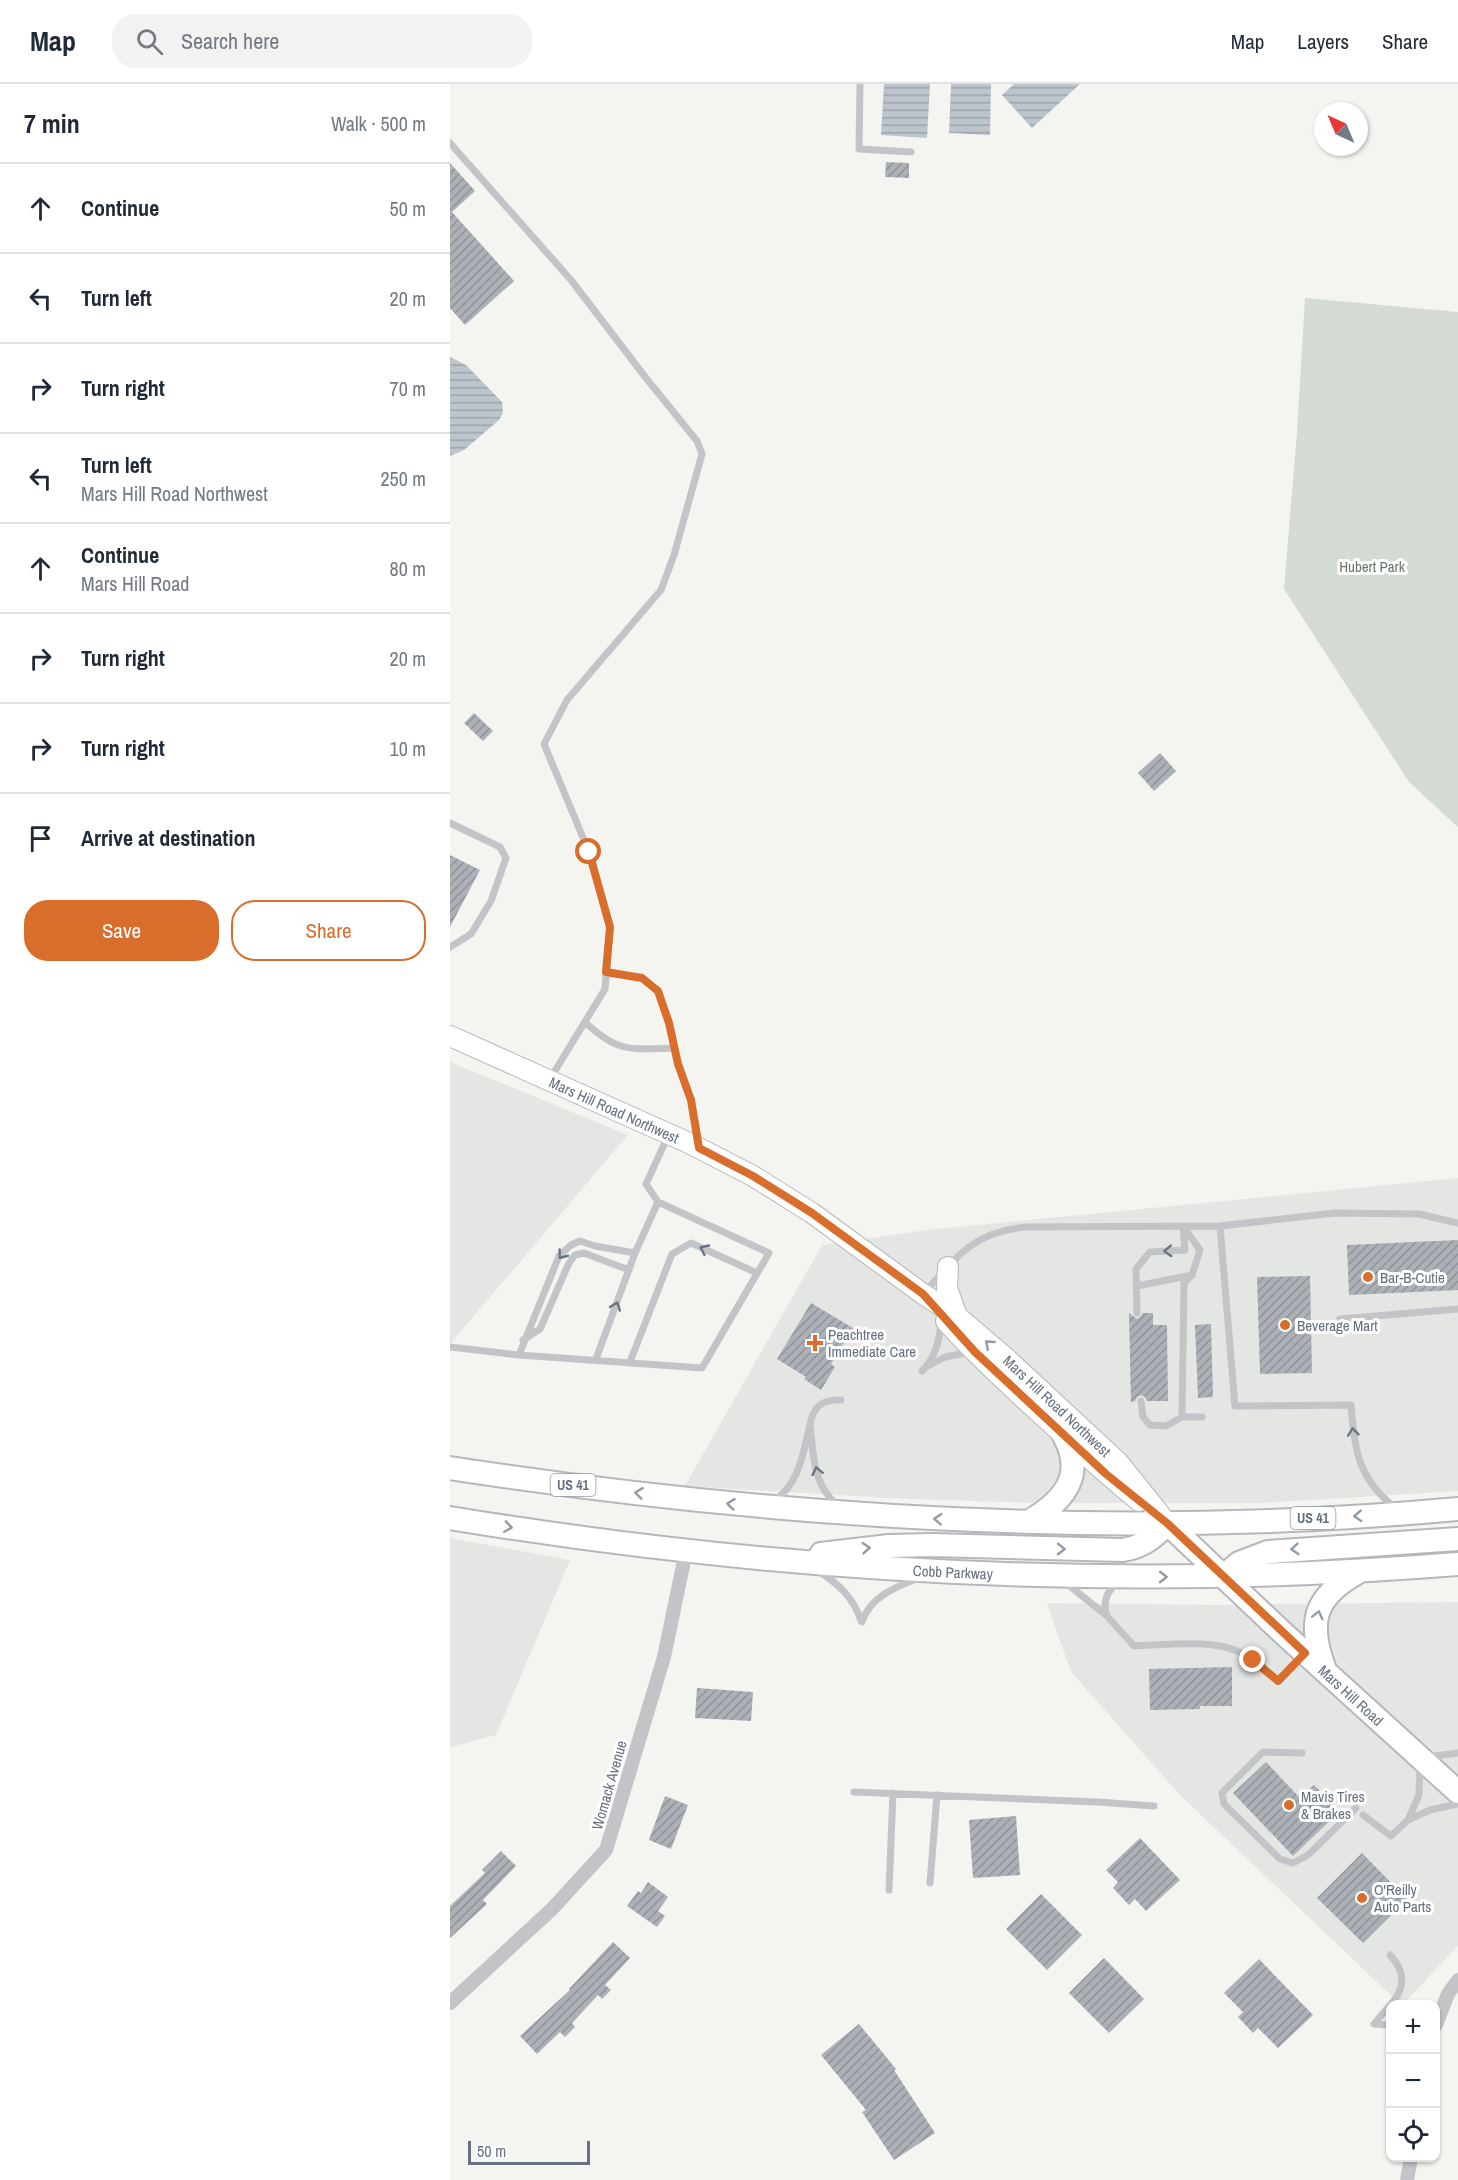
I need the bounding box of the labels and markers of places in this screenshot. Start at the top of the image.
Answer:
place label: Bar-B-Cutie [1380,1267,1445,1288]
marker: Bar-B-Cutie [1361,1270,1375,1284]
place label: Beverage Mart [1297,1315,1378,1336]
marker: Beverage Mart [1278,1318,1292,1332]
place label: Peachtree Immediate Care [828,1324,916,1362]
marker: Peachtree Immediate Care [806,1334,824,1352]
place label: Mavis Tires & Brakes [1301,1786,1365,1824]
marker: Mavis Tires & Brakes [1282,1798,1296,1812]
place label: O'Reilly Auto Parts [1373,1879,1431,1917]
marker: O'Reilly Auto Parts [1355,1891,1369,1905]

